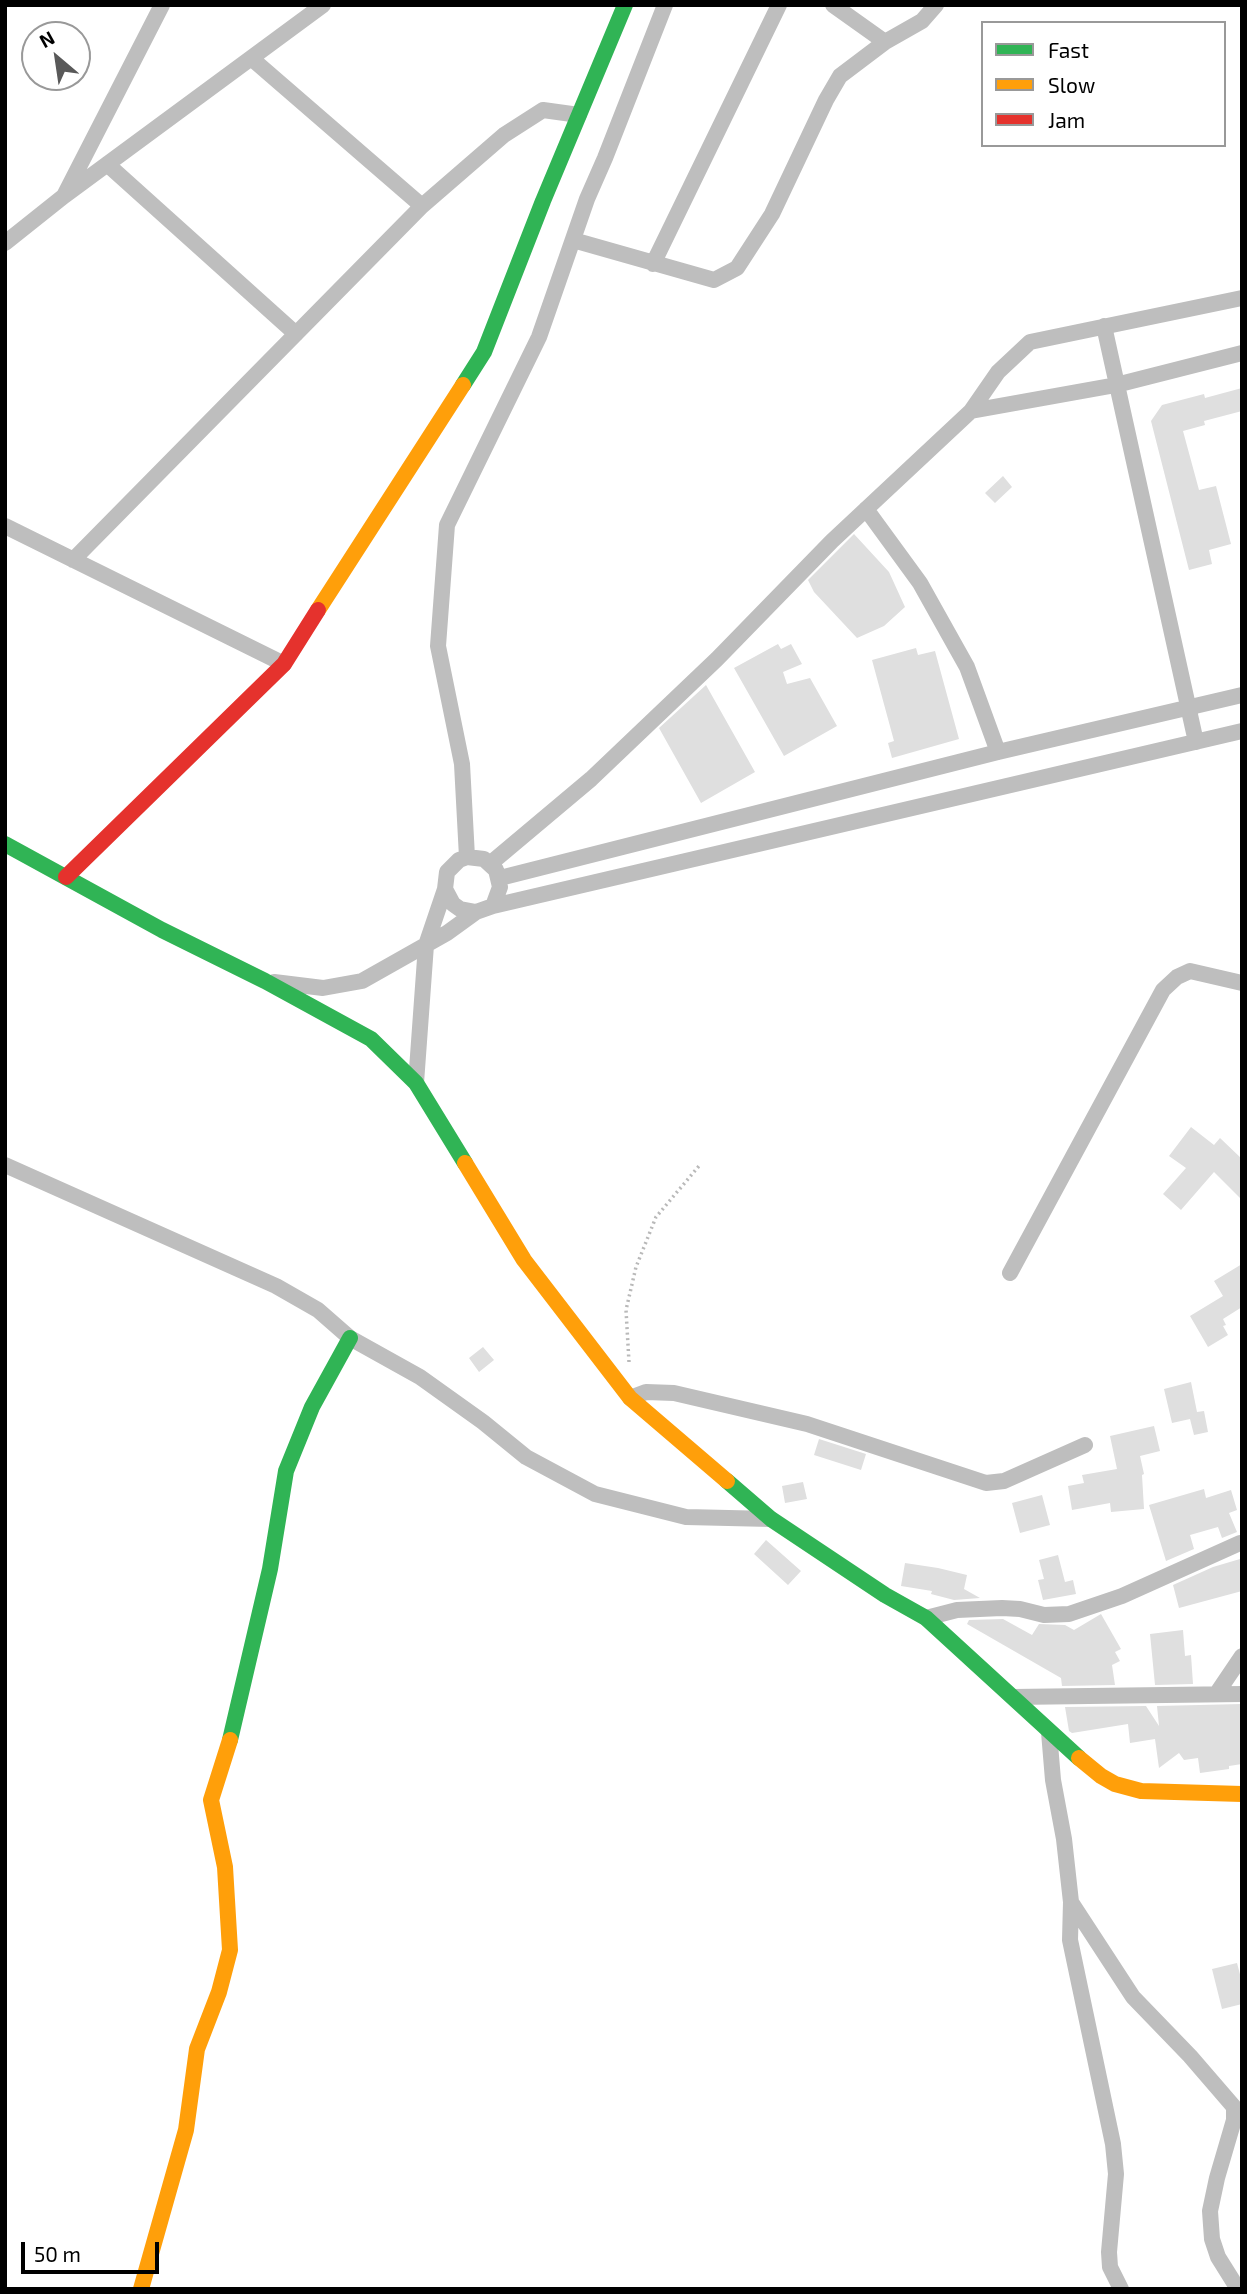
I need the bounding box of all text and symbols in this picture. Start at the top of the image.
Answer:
north arrow [21,21,91,91]
legend [981,21,1226,147]
text: N [35,26,58,52]
text: Fast [1048,37,1089,62]
text: Slow [1048,72,1095,97]
text: Jam [1048,107,1085,132]
scale bar [24,2228,163,2272]
text: 50 m [34,2241,81,2266]

